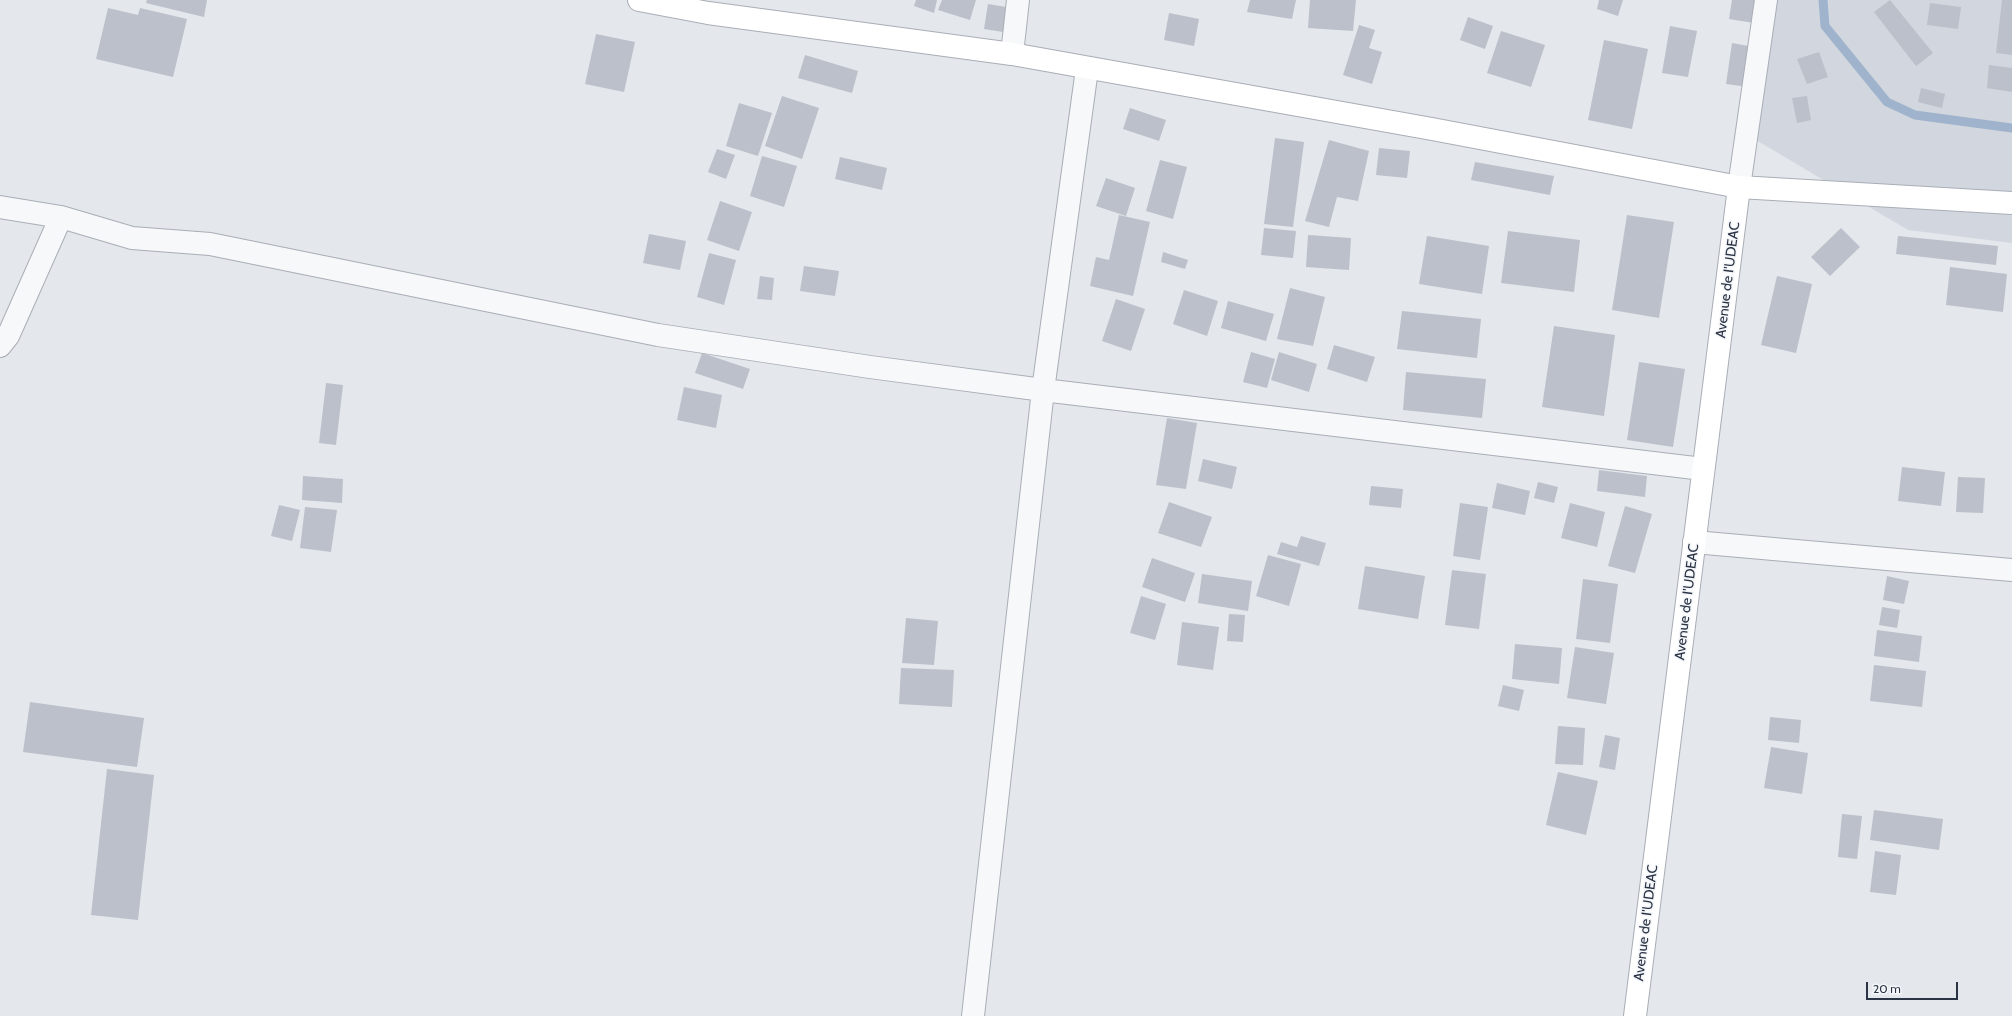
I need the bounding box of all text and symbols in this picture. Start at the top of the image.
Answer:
street label: Avenue de I'UDEAC [1713,221,1743,339]
street label: Avenue de I'UDEAC [1672,543,1702,661]
street label: Avenue de I'UDEAC [1631,864,1661,982]
scale bar [1868,974,1960,1000]
text: 20 m [1873,981,1901,996]

